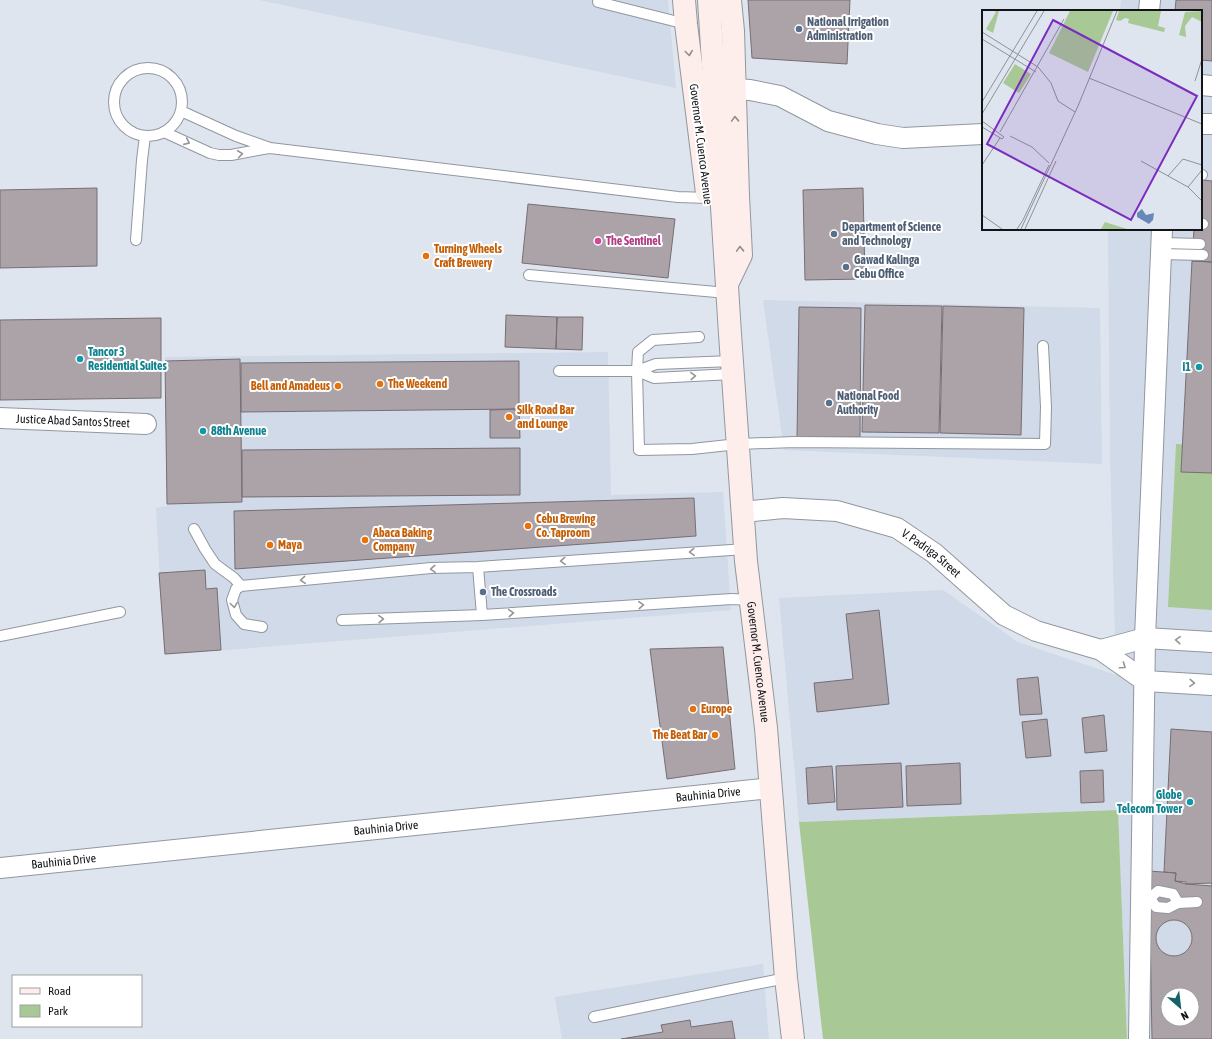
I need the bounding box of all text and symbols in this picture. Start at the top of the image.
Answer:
inset map [982,10,1202,230]
place label: National Irrigation Administration [806,15,889,43]
marker: National Irrigation Administration [794,24,804,34]
one-way arrow [685,50,694,56]
street label: Governor M. Cuenco Avenue [687,83,715,205]
one-way arrow [731,116,739,122]
one-way arrow [184,138,191,146]
one-way arrow [237,150,243,159]
place label: Department of Science and Technology [842,220,942,248]
marker: Department of Science and Technology [829,229,839,239]
place label: The Sentinel [606,234,662,248]
marker: The Sentinel [593,236,603,246]
place label: Turning Wheels Craft Brewery [434,242,503,270]
one-way arrow [736,246,745,252]
marker: Turning Wheels Craft Brewery [421,251,431,261]
place label: Gawad Kalinga Cebu Office [854,253,920,281]
marker: Gawad Kalinga Cebu Office [841,262,851,272]
place label: Tancor 3 Residential Suites [88,345,167,373]
marker: Tancor 3 Residential Suites [75,354,85,364]
place label: i1 [1183,360,1191,374]
marker: i1 [1194,362,1204,372]
one-way arrow [690,372,696,380]
place label: The Weekend [388,377,447,391]
place label: Bell and Amadeus [251,379,331,393]
marker: The Weekend [375,379,385,389]
marker: Bell and Amadeus [333,381,343,391]
place label: National Food Authority [836,389,900,417]
marker: National Food Authority [824,398,834,408]
place label: Silk Road Bar and Lounge [517,403,575,431]
street label: Justice Abad Santos Street [16,412,131,430]
marker: Silk Road Bar and Lounge [504,412,514,422]
place label: 88th Avenue [211,424,267,438]
marker: 88th Avenue [198,426,208,436]
place label: Cebu Brewing Co. Taproom [536,512,596,540]
marker: Cebu Brewing Co. Taproom [523,521,533,531]
place label: Abaca Baking Company [372,526,433,554]
street label: V. Padriga Street [899,526,964,581]
marker: Abaca Baking Company [360,535,370,545]
place label: Maya [278,538,302,552]
marker: Maya [265,540,275,550]
one-way arrow [689,548,695,557]
one-way arrow [560,557,566,566]
one-way arrow [430,564,436,573]
one-way arrow [300,575,306,584]
place label: The Crossroads [491,585,557,599]
marker: The Crossroads [478,587,488,597]
one-way arrow [638,600,644,609]
street label: Governor M. Cuenco Avenue [744,601,772,723]
one-way arrow [229,602,238,608]
one-way arrow [508,608,514,617]
one-way arrow [378,614,384,623]
one-way arrow [1175,635,1181,644]
one-way arrow [1119,661,1126,669]
one-way arrow [1189,679,1195,688]
place label: Europe [701,702,733,716]
marker: Europe [688,704,698,714]
place label: The Beat Bar [652,728,707,742]
marker: The Beat Bar [710,730,720,740]
street label: Bauhinia Drive [675,784,741,805]
place label: Globe Telecom Tower [1117,788,1183,816]
marker: Globe Telecom Tower [1185,797,1195,807]
street label: Bauhinia Drive [353,818,419,838]
street label: Bauhinia Drive [31,851,97,872]
legend [12,975,142,1027]
text: Road [48,984,71,998]
north arrow [1160,987,1200,1027]
text: Park [48,1004,69,1018]
text: N [1179,1009,1190,1023]

